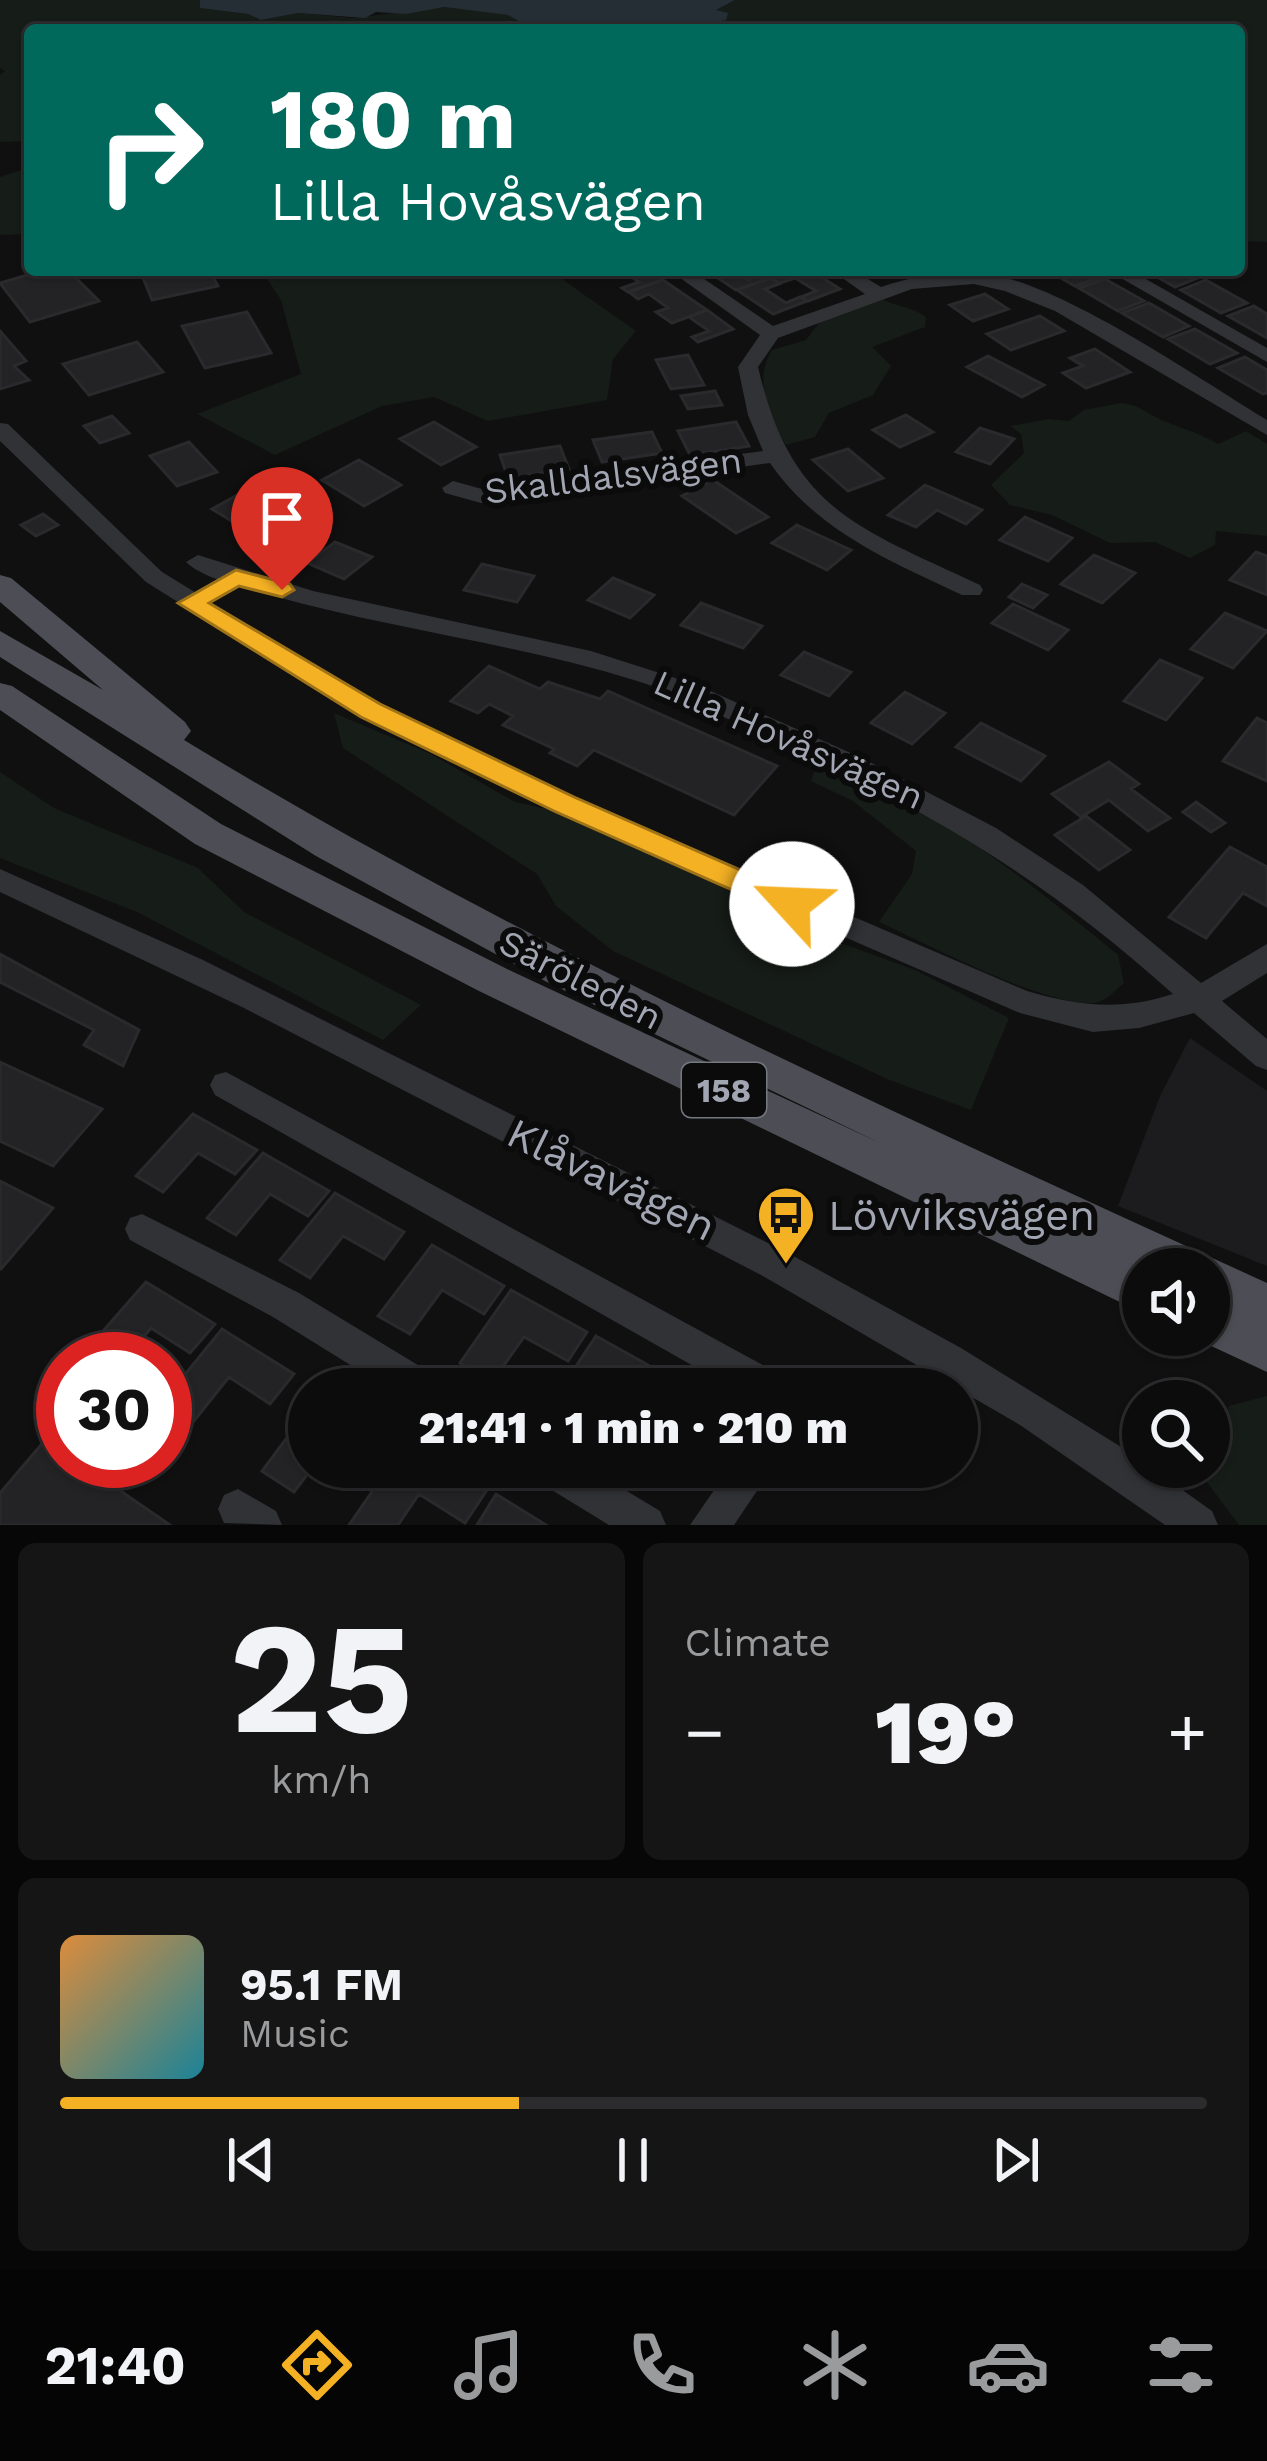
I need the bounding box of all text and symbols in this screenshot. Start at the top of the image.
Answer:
text: 180 m [270,70,516,168]
icon: right [72,72,228,228]
text: Lilla Hovåsvägen [270,170,706,233]
street label: Skalldalsvägen [482,439,744,513]
pin [231,467,333,590]
icon: arrive [249,485,315,551]
street label: Lilla Hovåsvägen [647,662,930,818]
position arrow [729,841,855,967]
street label: Säröleden [492,921,669,1039]
road number: 158 [682,1063,766,1117]
street label: Klåvavägen [500,1108,724,1251]
bus stop icon: Lövviksvägen [755,1184,817,1266]
place label: Lövviksvägen [828,1191,1095,1240]
map controls [1122,1248,1230,1488]
button: sound [1122,1248,1230,1356]
speed limit sign: 30 [36,1332,192,1488]
button: search [1122,1380,1230,1488]
text: 21:41 · 1 min · 210 m [418,1401,848,1454]
text: 25 [229,1587,413,1770]
text: Climate [685,1620,831,1665]
text: 19° [875,1679,1016,1785]
text: − [685,1694,724,1771]
text: + [1167,1694,1207,1771]
text: km/h [271,1757,371,1802]
text: 95.1 FM [240,1958,403,2011]
text: Music [240,2011,350,2056]
icon: previous [218,2127,284,2193]
icon: pause [600,2127,666,2193]
icon: next [983,2127,1049,2193]
icon: directions [275,2323,359,2407]
icon: music [447,2323,531,2407]
icon: phone [620,2323,704,2407]
icon: climate [793,2323,877,2407]
icon: car [966,2323,1050,2407]
icon: filters [1139,2323,1223,2407]
text: 21:40 [44,2334,186,2397]

